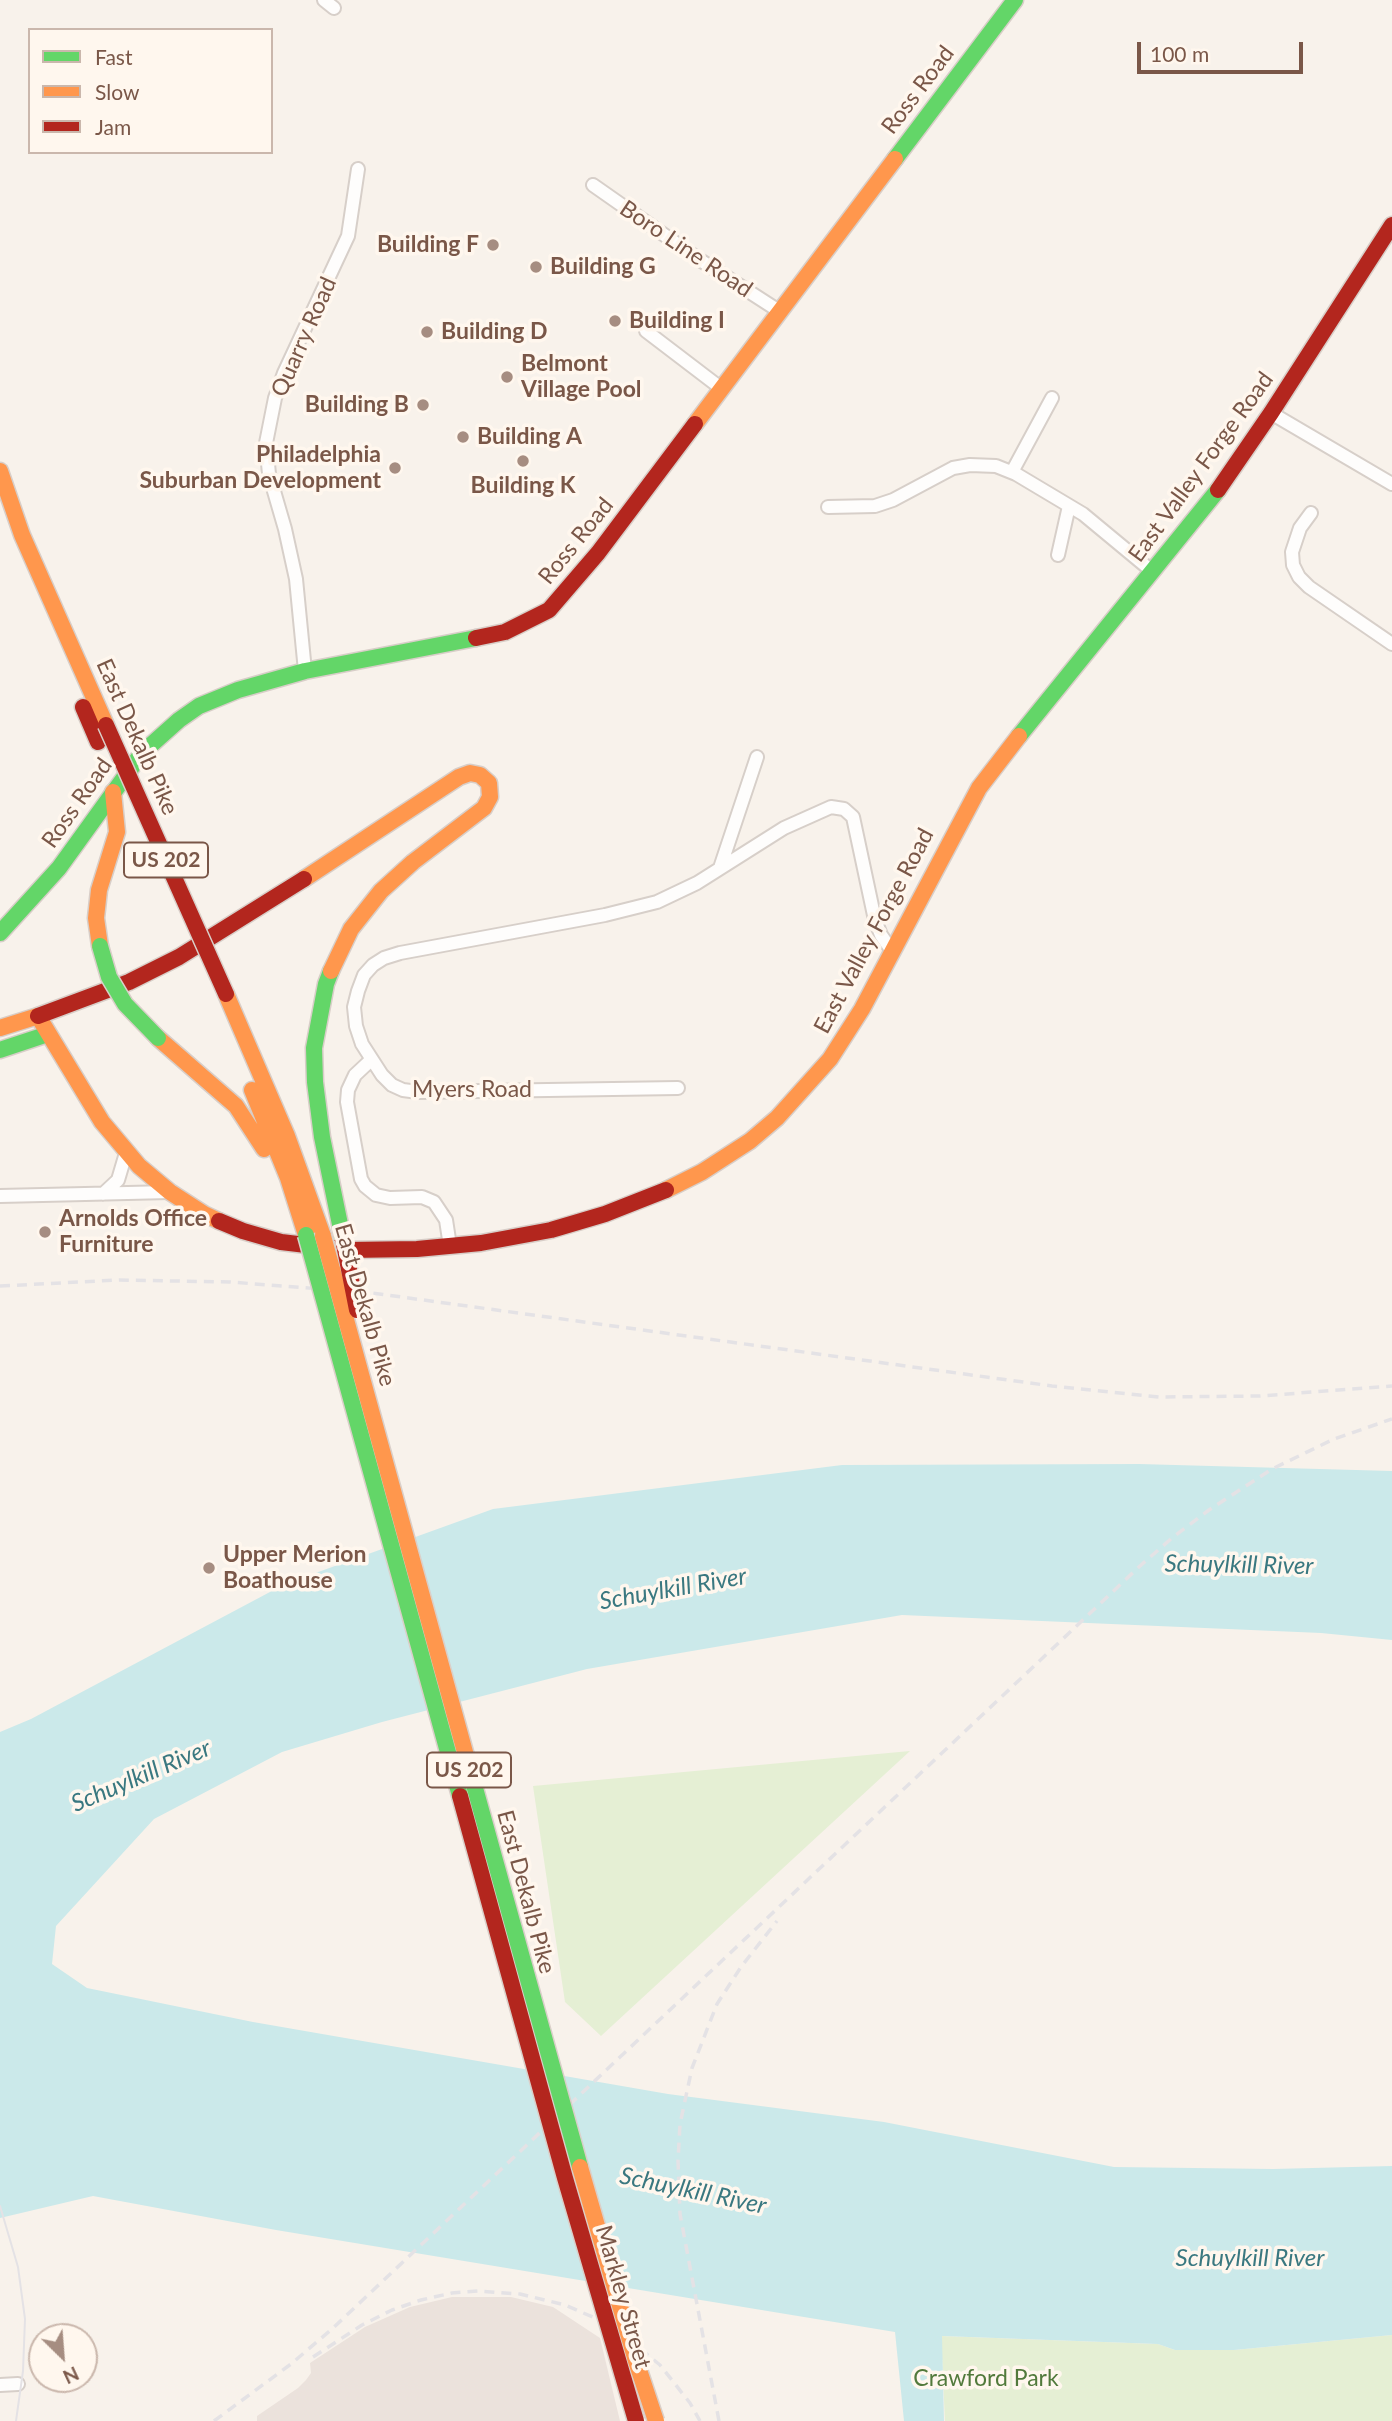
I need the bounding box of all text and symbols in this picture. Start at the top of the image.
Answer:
legend [28,28,273,154]
scale bar [1140,28,1306,72]
street label: Ross Road [876,40,960,140]
text: 100 m [1150,41,1209,66]
text: Fast [95,44,132,69]
text: Slow [95,79,139,104]
text: Jam [95,114,131,139]
street label: Boro Line Road [615,195,757,303]
place label: Building F [377,231,479,259]
marker: Building F [485,237,501,253]
place label: Building G [550,253,656,281]
marker: Building G [528,259,544,275]
street label: Quarry Road [265,273,343,401]
place label: Building I [629,307,725,335]
marker: Building I [607,313,623,329]
place label: Building D [441,318,548,346]
marker: Building D [419,324,435,340]
place label: Belmont Village Pool [521,350,642,404]
street label: East Valley Forge Road [1123,366,1279,568]
marker: Belmont Village Pool [499,369,515,385]
place label: Building B [305,391,409,419]
marker: Building B [415,397,431,413]
place label: Building A [477,423,582,451]
marker: Building A [455,429,471,445]
place label: Philadelphia Suburban Development [139,441,381,495]
marker: Building K [515,453,531,469]
marker: Philadelphia Suburban Development [387,460,403,476]
place label: Building K [471,472,575,500]
street label: Ross Road [533,492,619,590]
street label: East Dekalb Pike [90,655,184,819]
street label: Ross Road [36,753,118,853]
street label: East Valley Forge Road [808,824,940,1038]
road number: US 202 [124,842,208,878]
street label: Myers Road [412,1076,532,1104]
place label: Arnolds Office Furniture [59,1205,207,1259]
street label: East Dekalb Pike [329,1221,401,1389]
marker: Arnolds Office Furniture [37,1224,53,1240]
place label: Upper Merion Boathouse [223,1541,367,1595]
water label: Schuylkill River [1164,1549,1314,1581]
marker: Upper Merion Boathouse [201,1560,217,1576]
water label: Schuylkill River [597,1562,749,1616]
water label: Schuylkill River [67,1734,215,1818]
road number: US 202 [427,1752,511,1788]
street label: East Dekalb Pike [491,1807,561,1977]
water label: Schuylkill River [617,2161,769,2221]
street label: Markley Street [589,2222,657,2372]
water label: Schuylkill River [1176,2244,1324,2272]
north arrow [28,2323,98,2393]
text: N [60,2362,83,2389]
park label: Crawford Park [913,2365,1059,2393]

